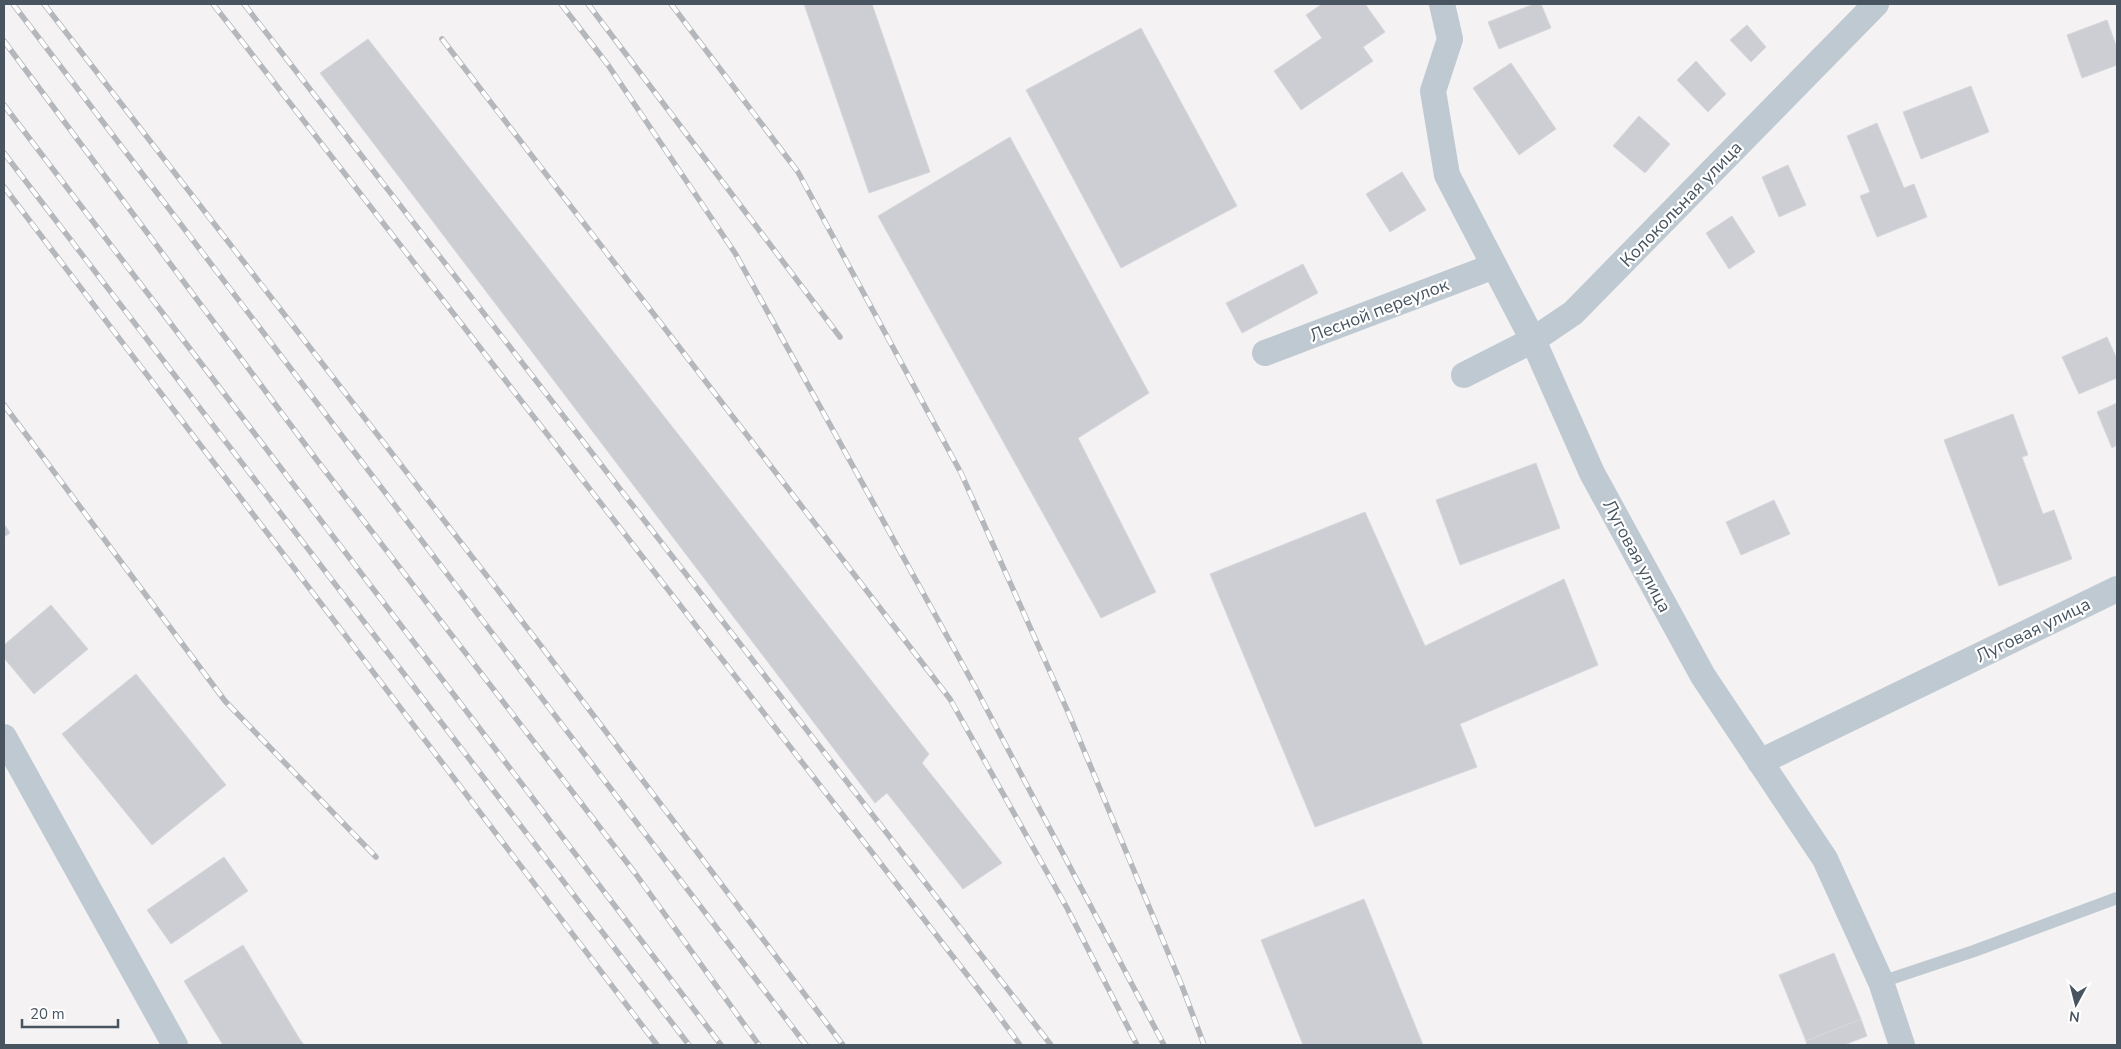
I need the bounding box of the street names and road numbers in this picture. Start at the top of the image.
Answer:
street label: Колокольная улица [1615,136,1747,272]
street label: Лесной переулок [1306,272,1452,348]
street label: Луговая улица [1597,495,1677,617]
street label: Луговая улица [1972,592,2094,668]

